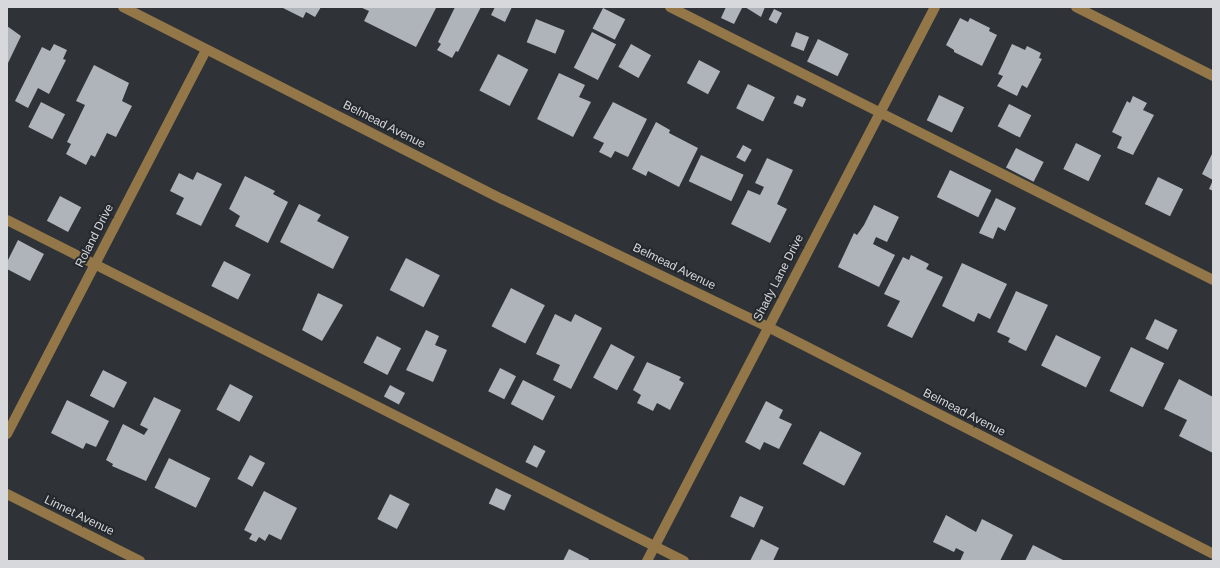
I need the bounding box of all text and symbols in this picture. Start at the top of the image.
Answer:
street label: Belmead Avenue [340,98,428,152]
street label: Roland Drive [73,202,117,270]
street label: Shady Lane Drive [751,232,807,324]
street label: Belmead Avenue [630,241,718,293]
street label: Belmead Avenue [920,386,1008,440]
street label: Linnet Avenue [41,493,117,539]

